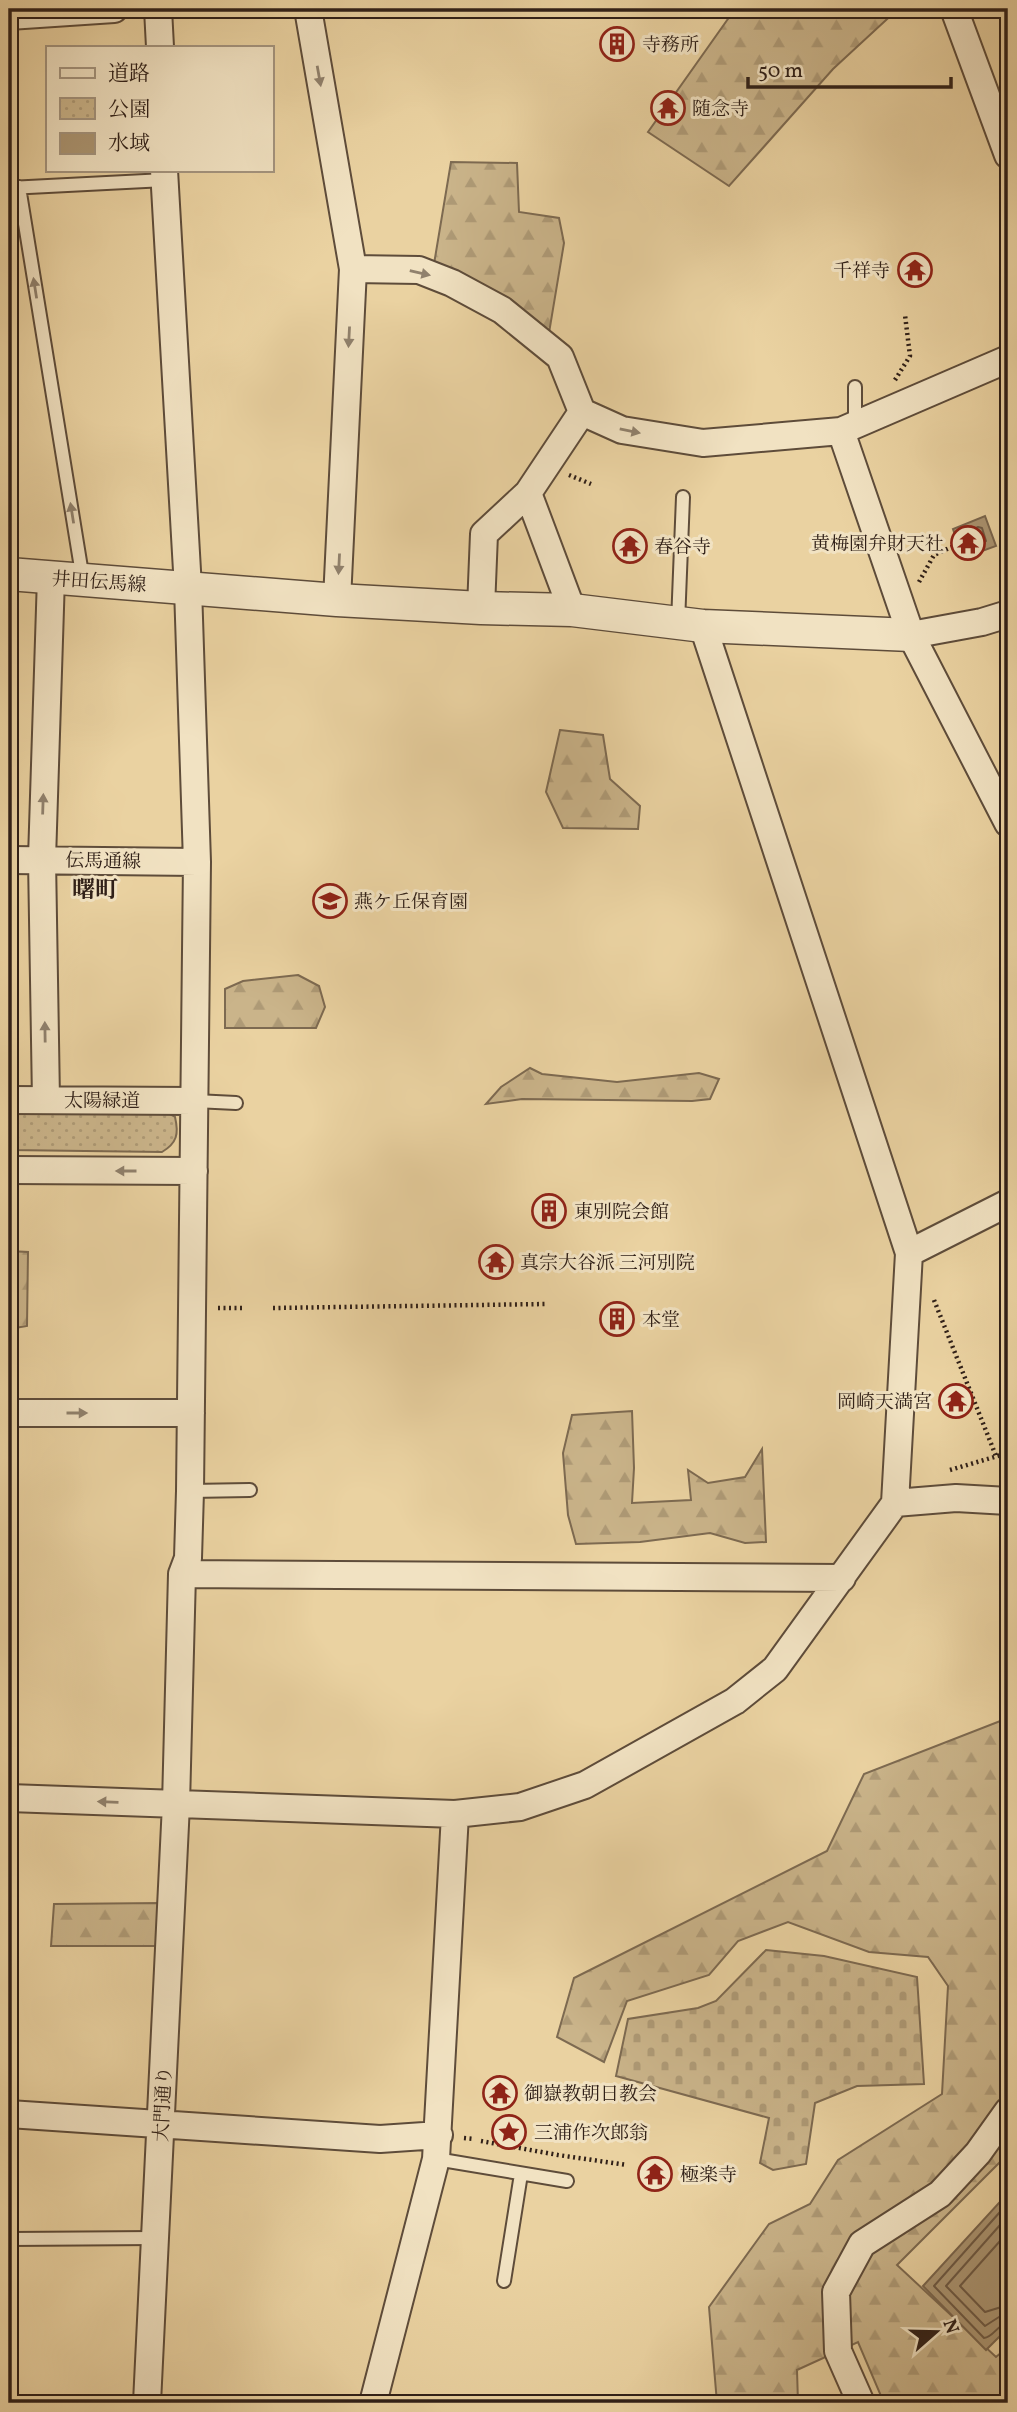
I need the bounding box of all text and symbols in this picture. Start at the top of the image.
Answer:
building icon: 寺務所 [598,25,636,63]
place label: 寺務所 [642,33,699,59]
legend [46,46,273,172]
scale bar [748,46,950,90]
text: 50 m [758,57,803,86]
text: 道路 [108,60,150,89]
one-way arrow [314,65,325,87]
temple icon: 随念寺 [649,89,687,127]
text: 公園 [108,96,150,125]
place label: 随念寺 [692,97,749,123]
text: 水域 [108,130,150,159]
temple icon: 千祥寺 [896,251,934,289]
place label: 千祥寺 [833,259,890,285]
one-way arrow [410,267,432,278]
one-way arrow [29,277,40,299]
one-way arrow [344,326,355,348]
one-way arrow [620,426,642,437]
one-way arrow [66,502,77,524]
temple icon: 黄梅園弁財天社 [949,524,987,562]
temple icon: 春谷寺 [611,527,649,565]
place label: 黄梅園弁財天社 [811,532,944,558]
place label: 春谷寺 [654,535,711,561]
one-way arrow [333,554,344,576]
street label: 井田伝馬線 [51,567,147,599]
one-way arrow [38,793,49,815]
street label: 伝馬通線 [65,848,141,876]
district label: 曙町 [72,875,118,907]
school or university icon: 燕ケ丘保育園 [311,882,349,920]
place label: 燕ケ丘保育園 [354,890,468,916]
one-way arrow [39,1020,50,1042]
street label: 太陽緑道 [64,1089,140,1115]
one-way arrow [115,1165,137,1177]
building icon: 東別院会館 [530,1192,568,1230]
place label: 東別院会館 [574,1200,669,1226]
temple icon: 真宗大谷派 三河別院 [477,1243,515,1281]
place label: 真宗大谷派 三河別院 [520,1251,695,1277]
building icon: 本堂 [598,1300,636,1338]
place label: 本堂 [642,1308,680,1334]
temple icon: 岡崎天満宮 [937,1382,975,1420]
place label: 岡崎天満宮 [837,1390,932,1416]
one-way arrow [66,1407,88,1419]
one-way arrow [97,1796,119,1807]
street label: 大門通り [149,2065,179,2143]
temple icon: 御嶽教朝日教会 [481,2074,519,2112]
place label: 御嶽教朝日教会 [524,2082,657,2108]
place icon: 三浦作次郎翁 [490,2113,528,2151]
place label: 三浦作次郎翁 [534,2121,648,2147]
temple icon: 極楽寺 [636,2155,674,2193]
place label: 極楽寺 [680,2163,737,2189]
north arrow [902,2296,972,2366]
text: N [936,2316,965,2338]

